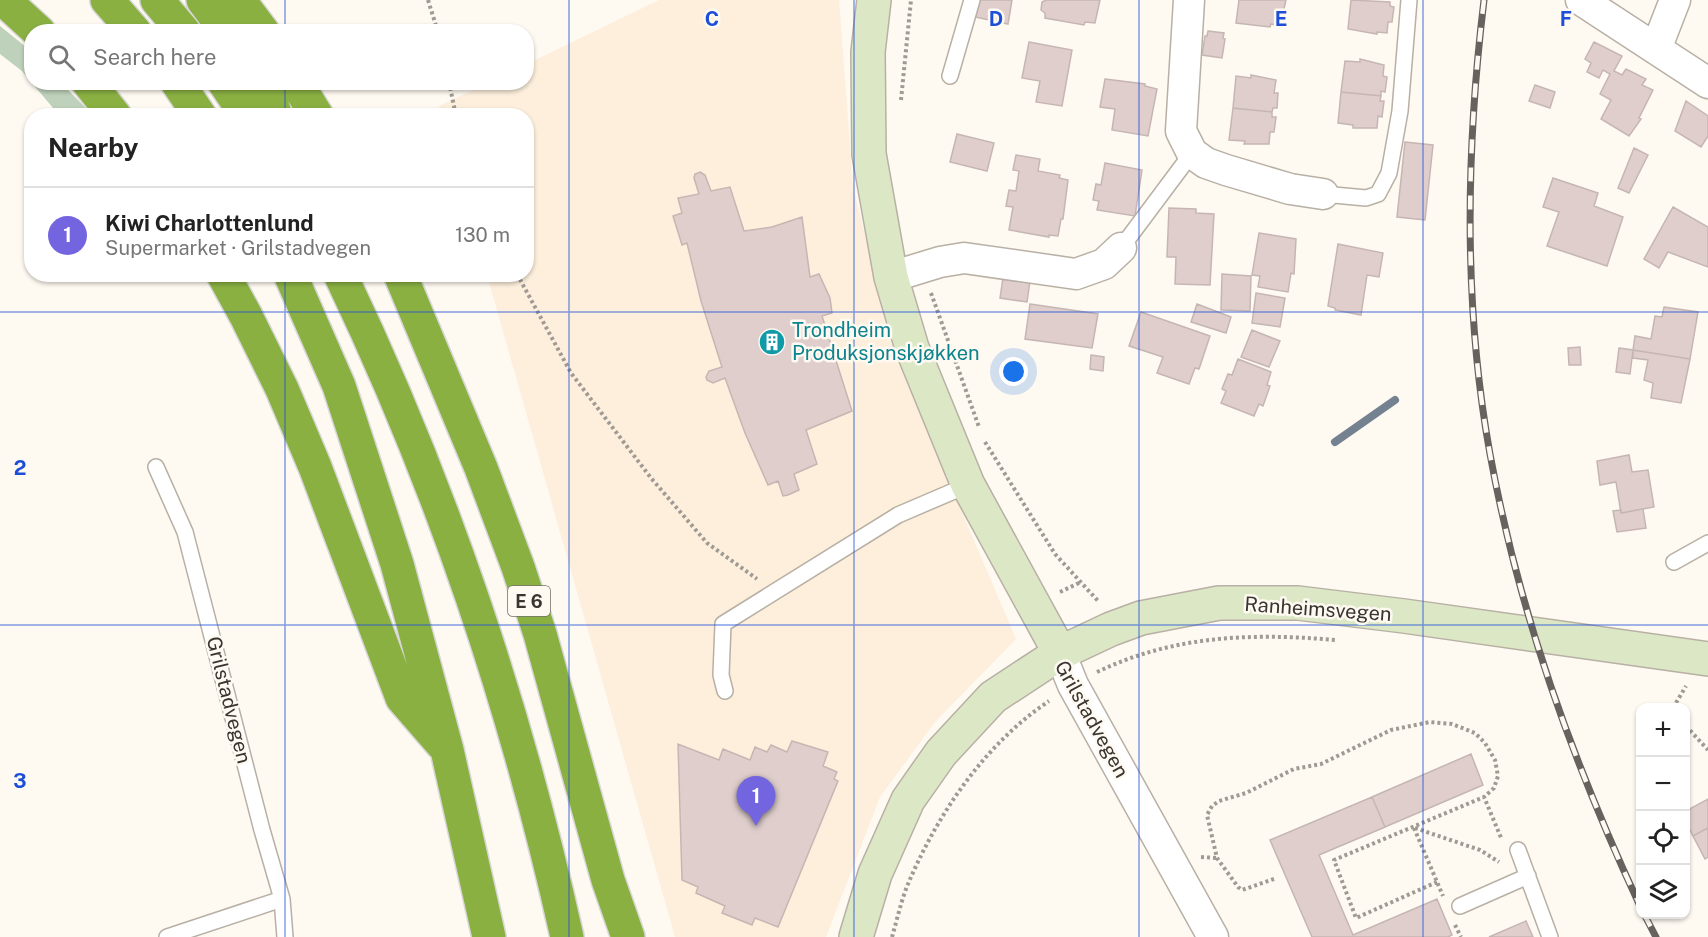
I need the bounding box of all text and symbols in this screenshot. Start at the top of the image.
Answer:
text: C [705,7,719,31]
text: D [989,7,1003,31]
text: E [1275,7,1287,31]
text: F [1560,7,1572,31]
search box [24,24,534,90]
icon: search [45,41,78,74]
text: Search here [93,44,217,70]
text: Nearby [48,132,138,163]
text: Kiwi Charlottenlund [105,210,314,236]
text: 1 [63,223,72,247]
text: 130 m [455,223,510,247]
text: Supermarket · Grilstadvegen [105,236,371,260]
place label: Trondheim Produksjonskjøkken [792,318,980,365]
building icon: Trondheim Produksjonskjøkken [757,327,787,357]
your location [999,357,1028,386]
text: 2 [14,456,26,480]
road number: E 6 [508,586,550,616]
street label: Ranheimsvegen [1244,592,1392,626]
street label: Grilstadvegen [202,634,256,766]
street label: Grilstadvegen [1050,656,1134,782]
map controls [1636,703,1690,919]
button: + [1636,703,1690,757]
button: − [1636,757,1690,811]
text: 3 [13,769,27,793]
pin: 1 [736,776,776,826]
button: locate [1636,811,1690,865]
button: layers [1636,865,1690,919]

